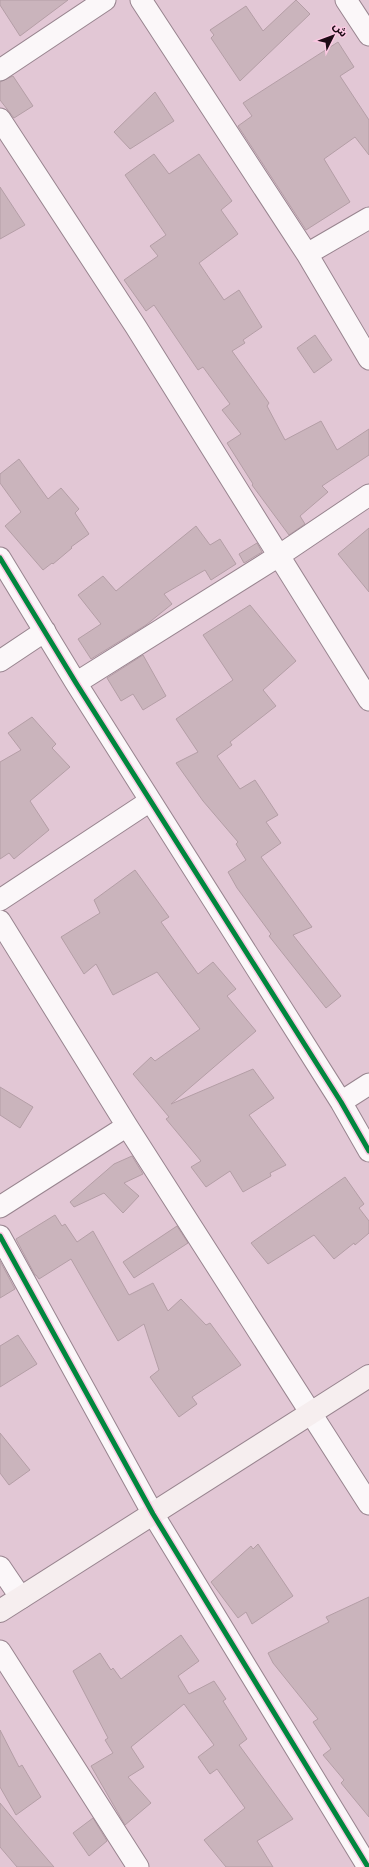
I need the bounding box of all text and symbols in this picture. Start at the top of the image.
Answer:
north arrow [313,16,353,56]
text: ش [330,20,350,40]

